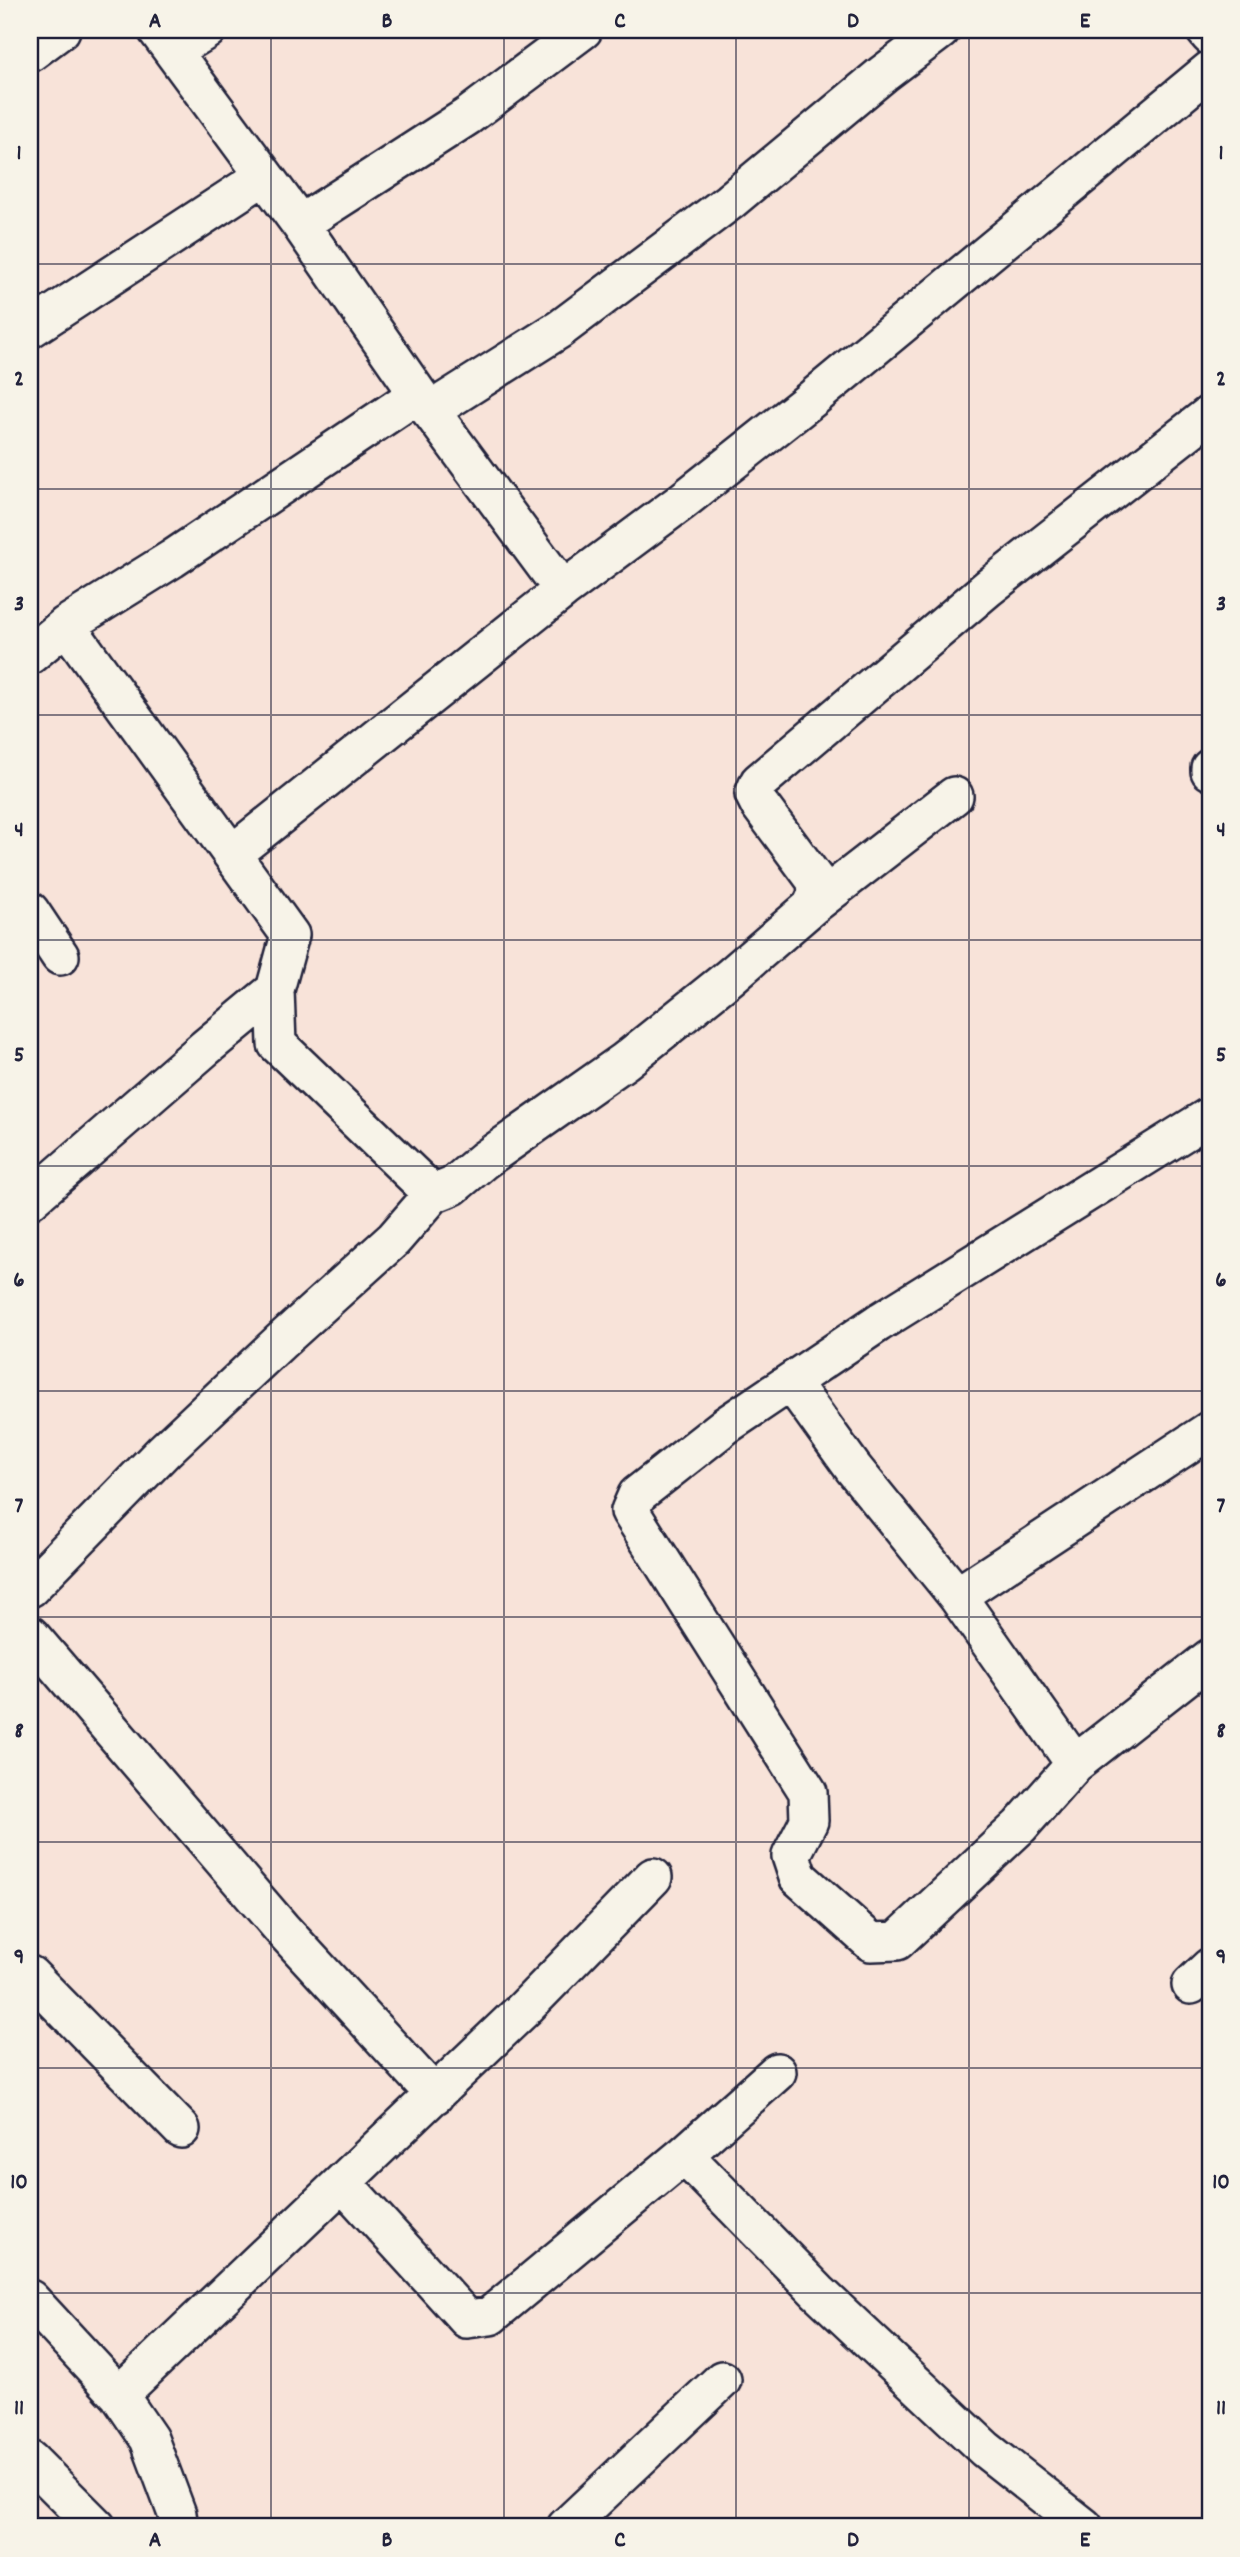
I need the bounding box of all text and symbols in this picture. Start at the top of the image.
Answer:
text: A [149,6,161,39]
text: B [382,6,393,39]
text: C [614,6,626,39]
text: D [847,6,859,39]
text: E [1080,6,1091,39]
text: 1 [16,138,22,171]
text: 1 [1218,138,1224,171]
text: 2 [14,364,24,397]
text: 2 [1216,364,1226,397]
text: 3 [14,589,24,622]
text: 3 [1216,589,1226,622]
text: 4 [14,815,24,848]
text: 4 [1216,815,1226,848]
text: 5 [14,1040,24,1073]
text: 5 [1216,1040,1226,1073]
text: 6 [13,1265,25,1298]
text: 6 [1215,1265,1227,1298]
text: 7 [15,1491,24,1524]
text: 7 [1217,1491,1226,1524]
text: 8 [14,1716,24,1749]
text: 8 [1216,1716,1226,1749]
text: 9 [14,1942,24,1975]
text: 9 [1216,1942,1226,1975]
text: 10 [10,2167,28,2200]
text: 10 [1212,2167,1230,2200]
text: 11 [14,2393,24,2426]
text: 11 [1216,2393,1226,2426]
text: A [149,2525,161,2557]
text: B [382,2525,393,2557]
text: C [614,2525,626,2557]
text: D [847,2525,859,2557]
text: E [1080,2525,1091,2557]

